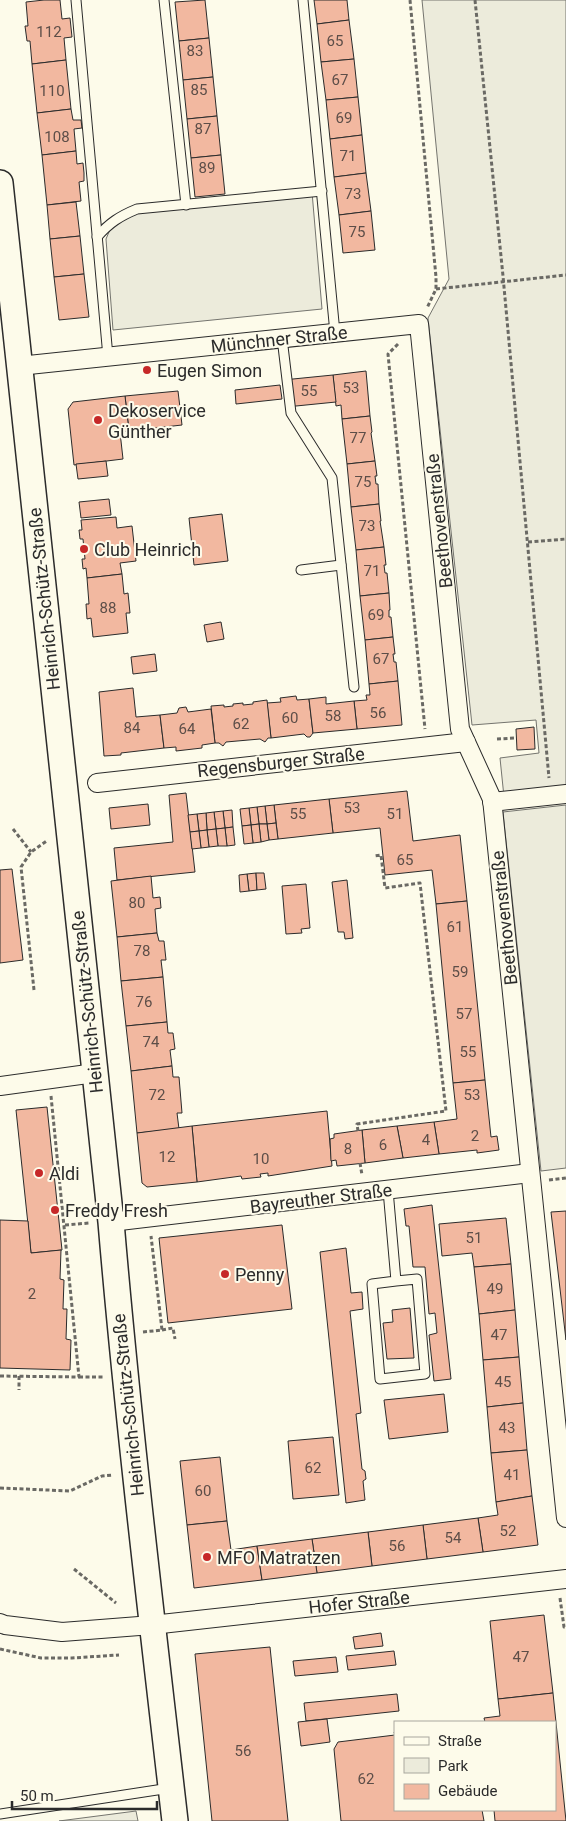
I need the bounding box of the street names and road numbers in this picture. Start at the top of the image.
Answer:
street label: Münchner Straße [210,321,348,357]
street label: Beethovenstraße [421,453,457,589]
street label: Heinrich-Schütz-Straße [24,507,64,691]
street label: Regensburger Straße [196,743,366,781]
street label: Beethovenstraße [486,850,522,986]
street label: Heinrich-Schütz-Straße [67,910,107,1094]
street label: Bayreuther Straße [249,1179,393,1217]
street label: Heinrich-Schütz-Straße [108,1313,148,1497]
street label: Hofer Straße [307,1586,411,1618]

